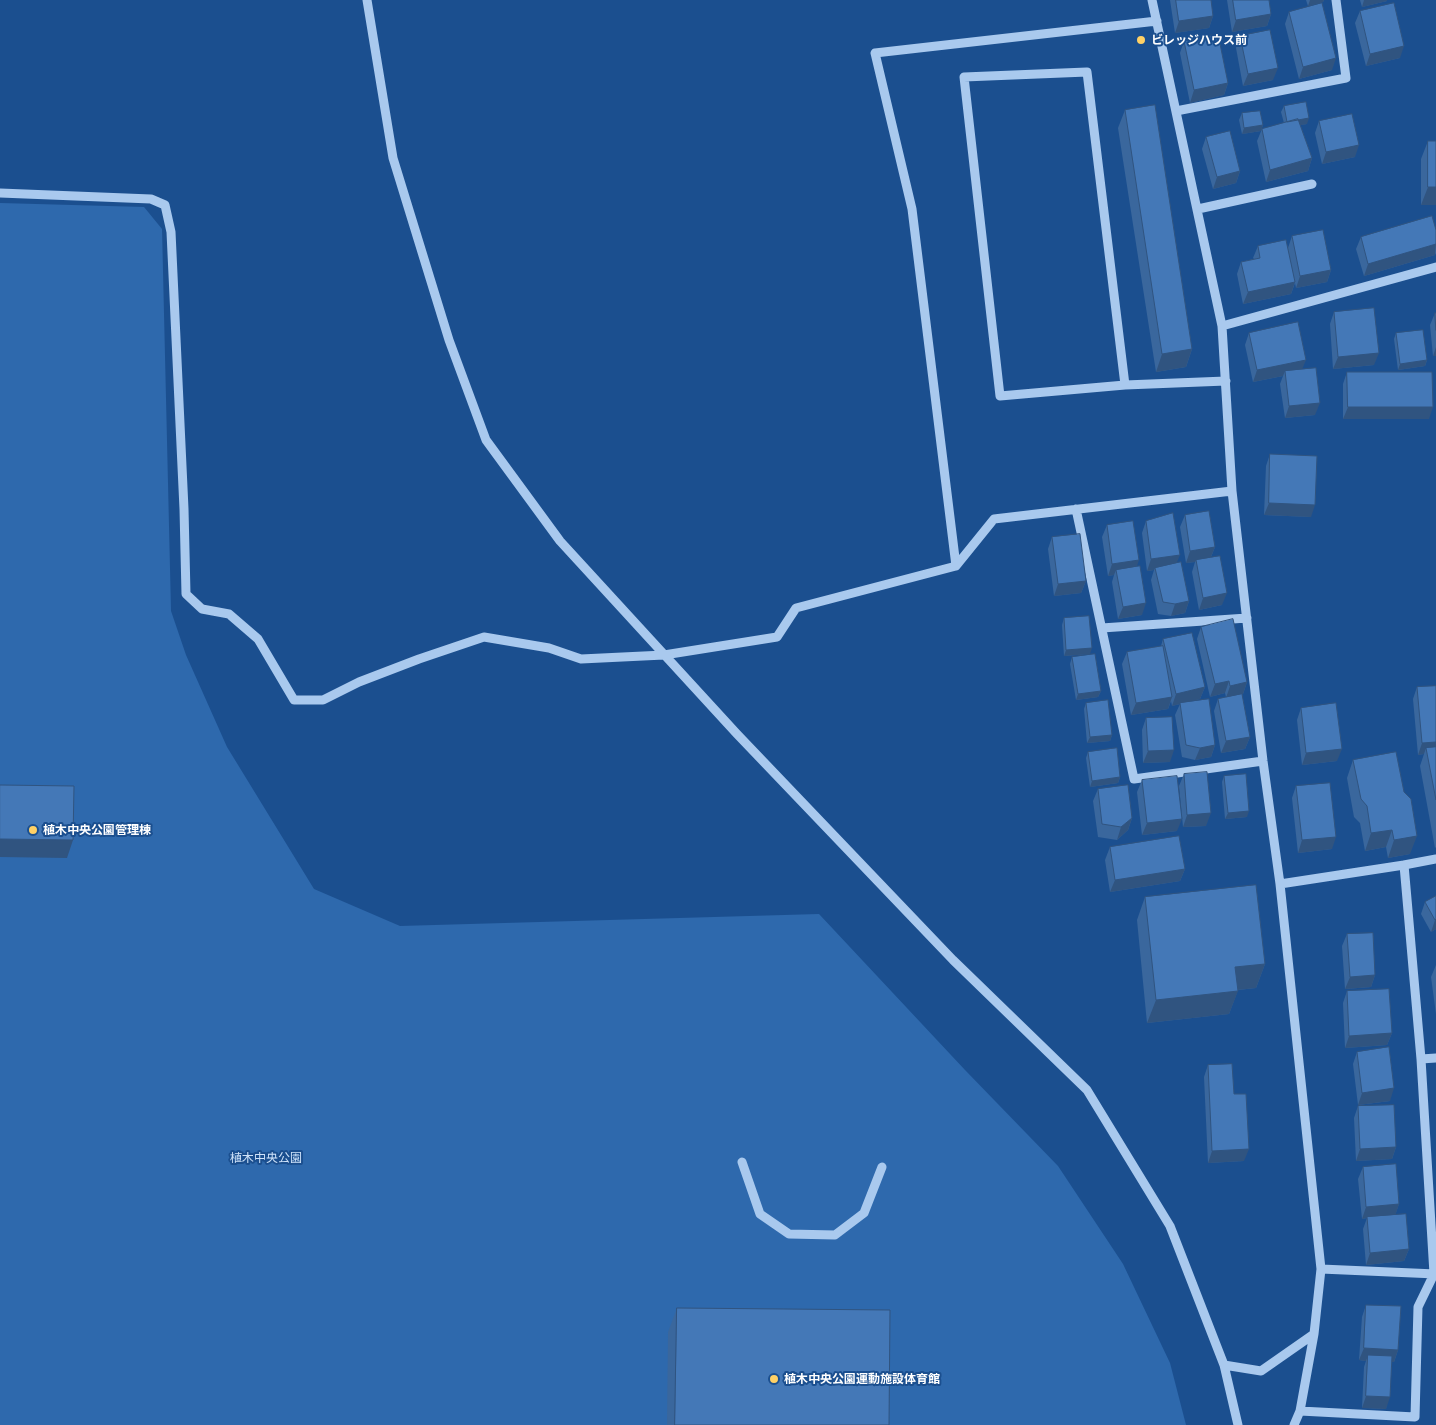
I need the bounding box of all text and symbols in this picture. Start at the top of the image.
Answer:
place label: ビレッジハウス前 [1151,33,1247,47]
marker: ビレッジハウス前 [1135,34,1147,46]
place label: 植木中央公園管理棟 [43,823,151,837]
marker: 植木中央公園管理棟 [27,824,39,836]
park label: 植木中央公園 [230,1151,302,1165]
place label: 植木中央公園運動施設体育館 [784,1372,940,1386]
marker: 植木中央公園運動施設体育館 [768,1373,780,1385]

